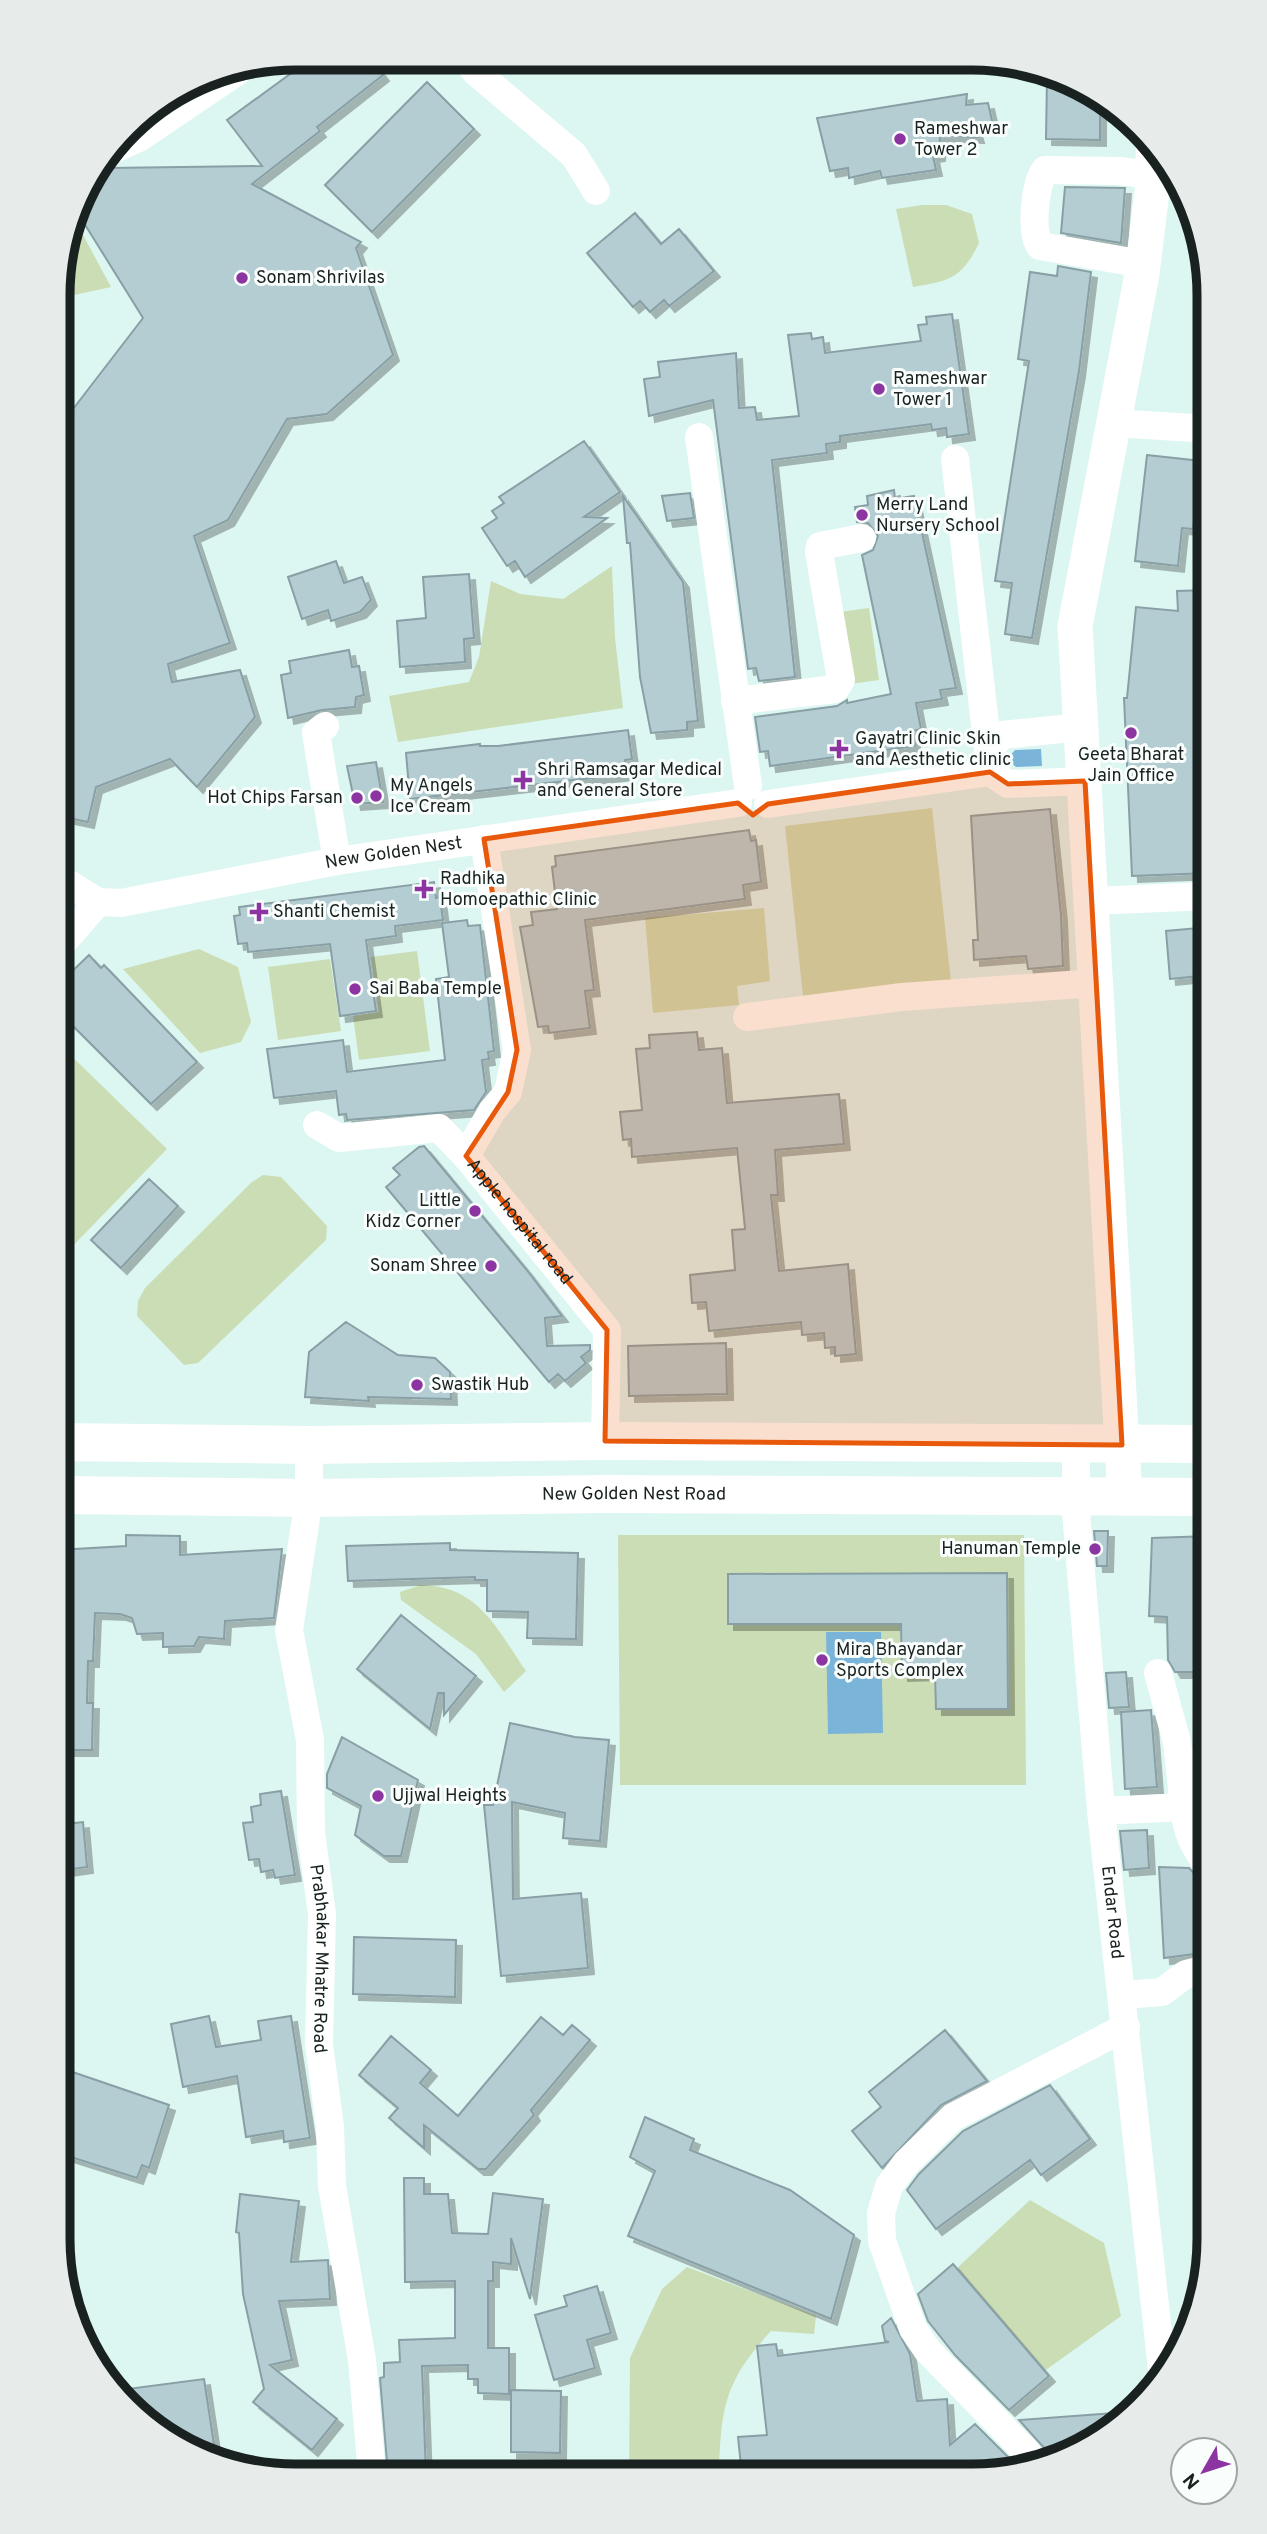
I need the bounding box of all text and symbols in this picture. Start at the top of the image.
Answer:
place label: Rameshwar Tower 2 [914,118,1008,162]
marker: Rameshwar Tower 2 [892,131,908,147]
place label: Sonam Shrivilas [256,267,385,290]
marker: Sonam Shrivilas [234,270,250,286]
place label: Rameshwar Tower 1 [893,368,987,412]
marker: Rameshwar Tower 1 [871,381,887,397]
place label: Merry Land Nursery School [876,494,1000,538]
marker: Merry Land Nursery School [854,507,870,523]
marker: Geeta Bharat Jain Office [1123,725,1139,741]
place label: Gayatri Clinic Skin and Aesthetic clinic [855,728,1011,772]
marker: Gayatri Clinic Skin and Aesthetic clinic [829,739,849,759]
place label: Geeta Bharat Jain Office [1078,744,1184,788]
place label: Shri Ramsagar Medical and General Store [537,759,722,803]
marker: Shri Ramsagar Medical and General Store [515,772,531,788]
place label: My Angels Ice Cream [390,775,473,819]
place label: Hot Chips Farsan [207,787,343,810]
marker: My Angels Ice Cream [368,788,384,804]
marker: Hot Chips Farsan [349,790,365,806]
street label: New Golden Nest [323,832,464,875]
place label: Radhika Homoepathic Clinic [440,868,597,912]
marker: Radhika Homoepathic Clinic [414,879,434,899]
place label: Shanti Chemist [273,901,396,924]
marker: Shanti Chemist [251,904,267,920]
place label: Sai Baba Temple [369,978,502,1001]
marker: Sai Baba Temple [347,981,363,997]
street label: Apple hospital road [461,1154,577,1290]
place label: Little Kidz Corner [365,1190,461,1234]
marker: Little Kidz Corner [467,1203,483,1219]
place label: Sonam Shree [370,1255,477,1278]
marker: Sonam Shree [483,1258,499,1274]
place label: Swastik Hub [431,1374,529,1397]
marker: Swastik Hub [409,1377,425,1393]
street label: New Golden Nest Road [542,1482,726,1506]
place label: Hanuman Temple [941,1538,1081,1561]
marker: Hanuman Temple [1087,1541,1103,1557]
place label: Mira Bhayandar Sports Complex [836,1639,964,1683]
marker: Mira Bhayandar Sports Complex [814,1652,830,1668]
place label: Ujjwal Heights [392,1785,507,1808]
marker: Ujjwal Heights [370,1788,386,1804]
street label: Prabhakar Mhatre Road [304,1863,334,2055]
street label: Endar Road [1096,1864,1129,1960]
north arrow [1169,2436,1239,2506]
text: N [1179,2468,1206,2493]

